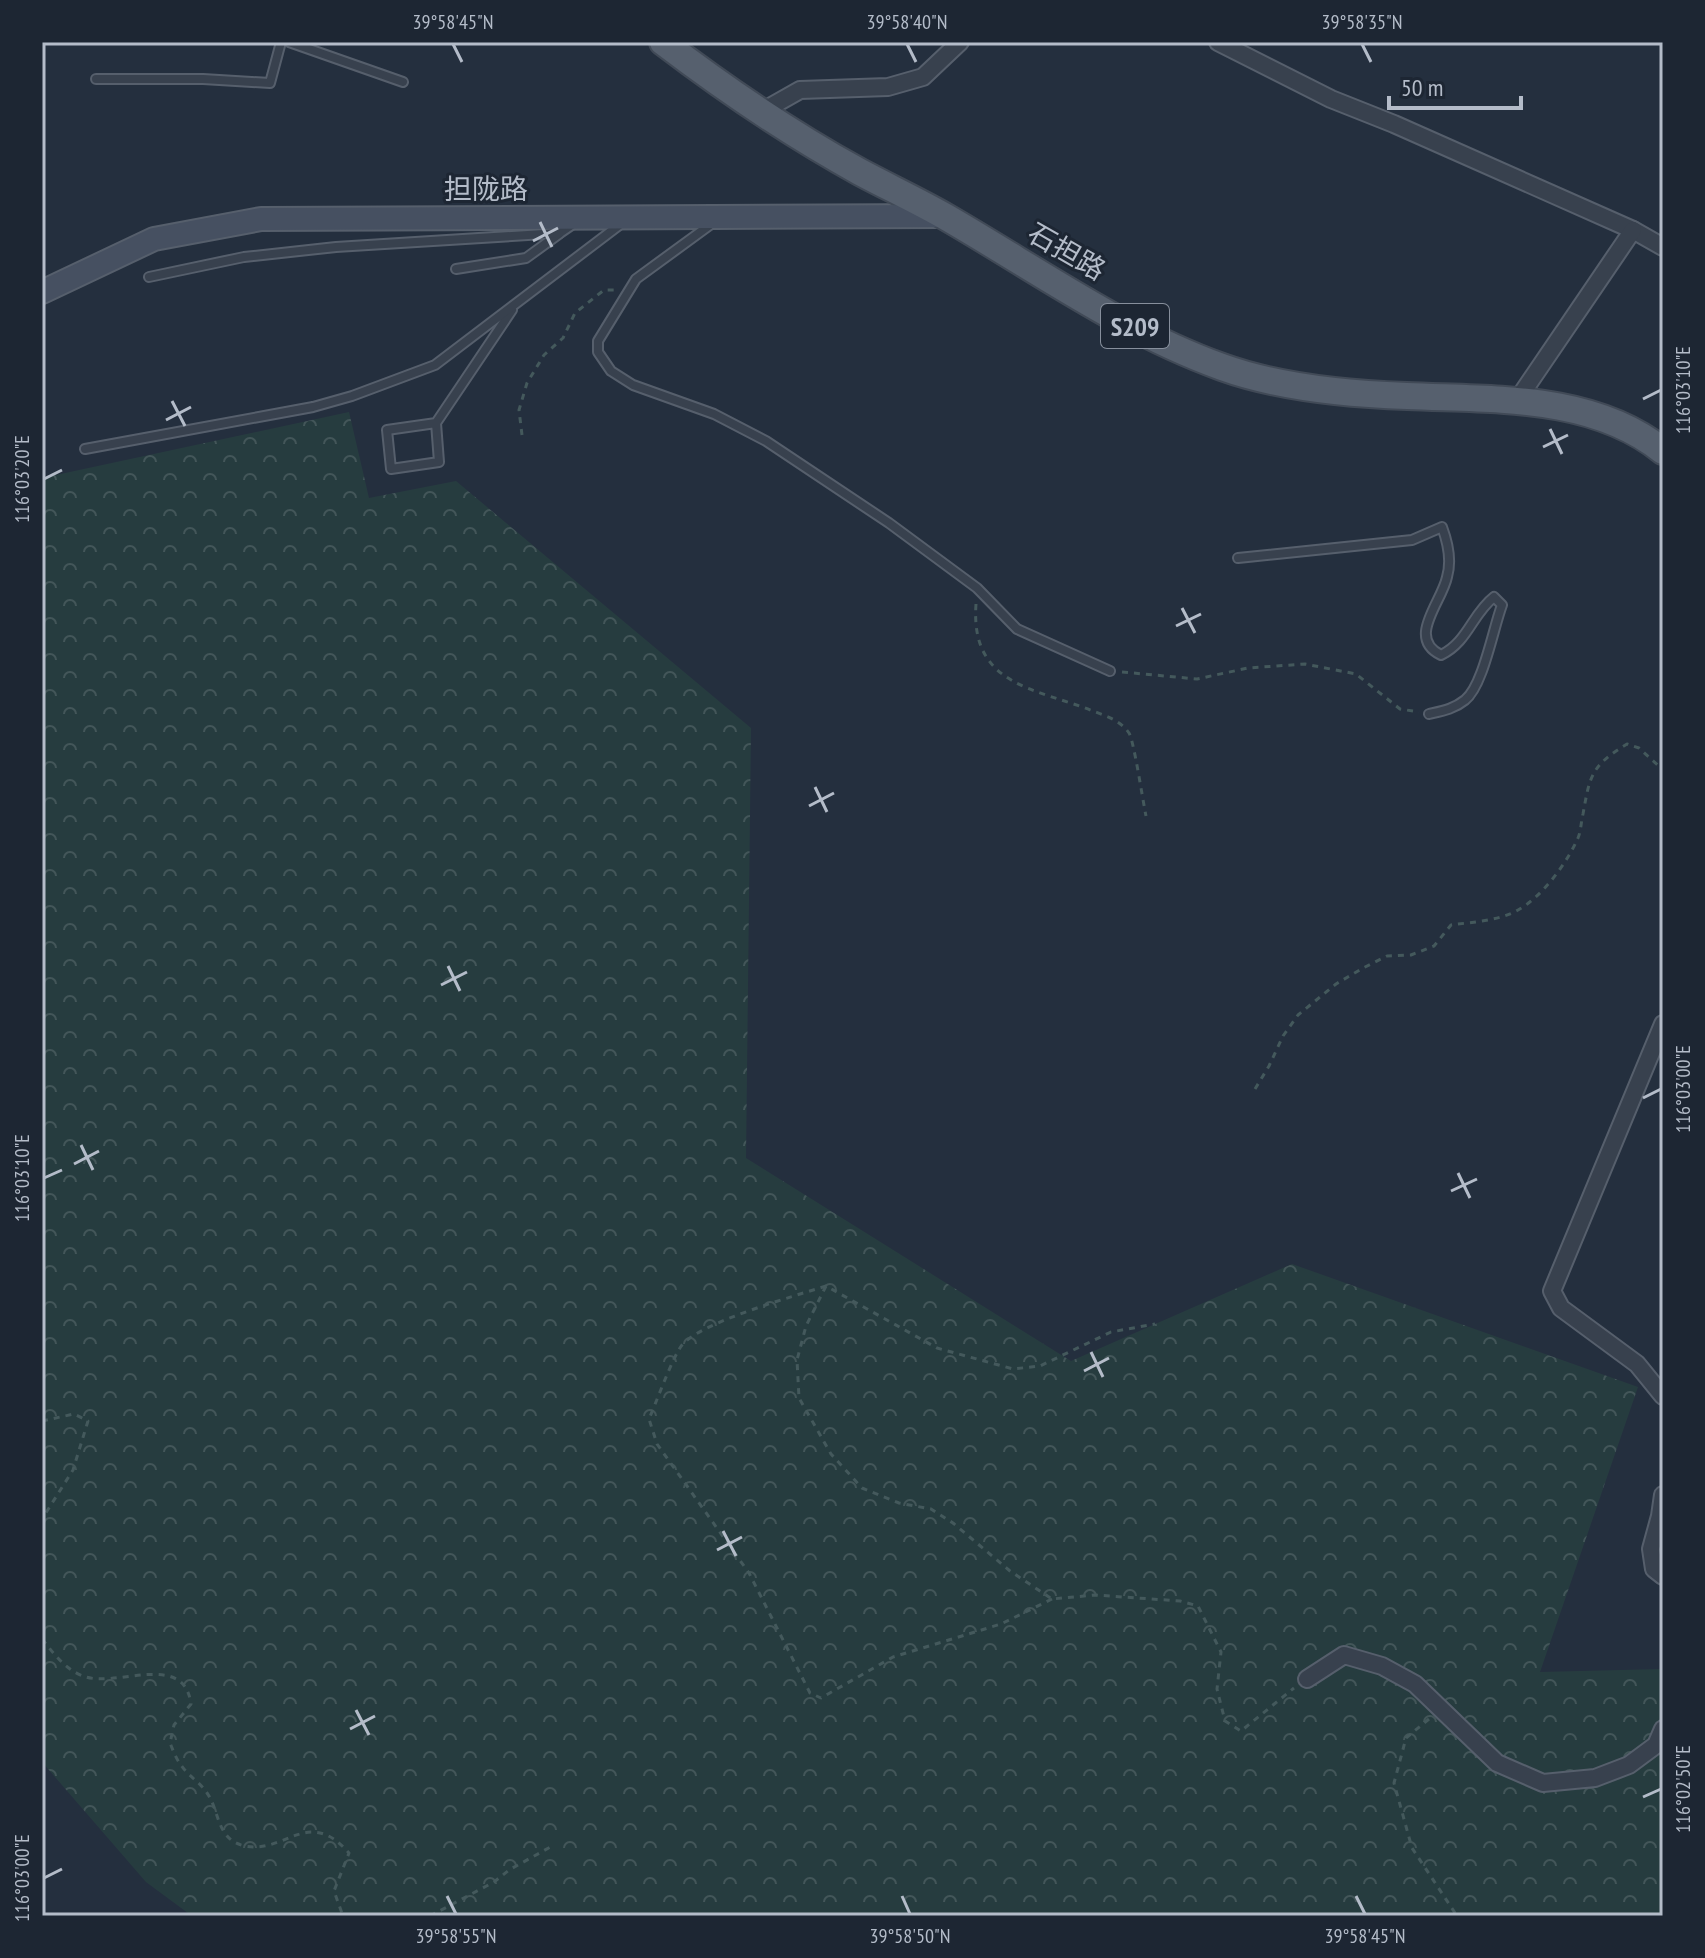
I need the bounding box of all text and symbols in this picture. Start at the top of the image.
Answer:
text: 39°58'45"N [413,9,493,35]
text: 39°58'40"N [867,9,947,35]
text: 39°58'35"N [1322,9,1402,35]
scale bar [1389,60,1521,110]
text: 50 m [1401,72,1443,103]
street label: 担陇路 [444,170,528,207]
street label: 石担路 [1021,214,1113,288]
road number: S209 [1101,304,1169,348]
text: 116°03'10"E [1670,346,1696,434]
text: 116°03'20"E [9,435,35,523]
text: 116°03'00"E [1670,1045,1696,1133]
text: 116°03'10"E [9,1134,35,1222]
text: 116°02'50"E [1670,1745,1696,1833]
text: 116°03'00"E [9,1834,35,1922]
text: 39°58'55"N [416,1923,496,1949]
text: 39°58'50"N [870,1923,950,1949]
text: 39°58'45"N [1325,1923,1405,1949]

